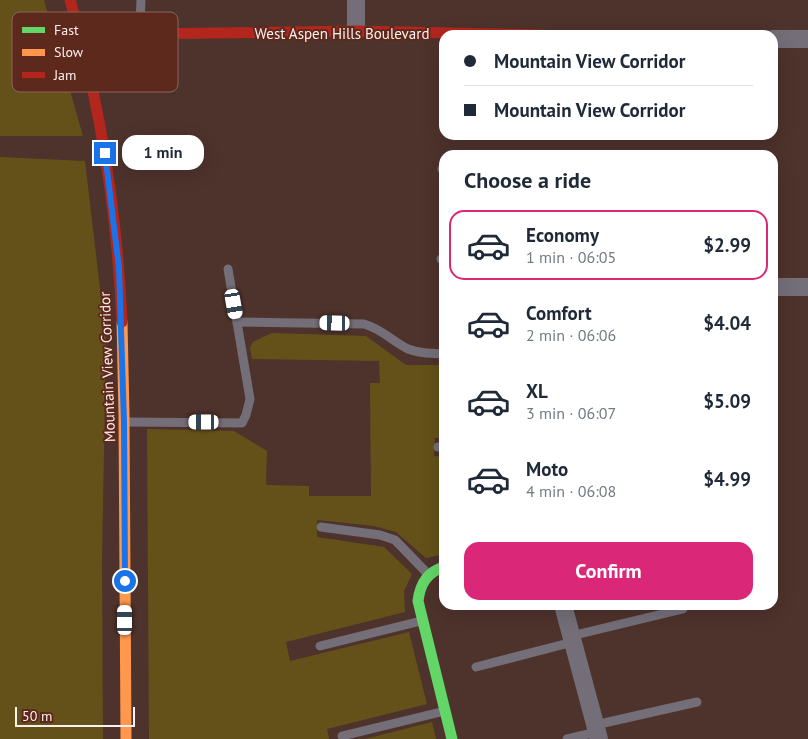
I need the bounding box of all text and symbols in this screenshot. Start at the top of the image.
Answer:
legend [12,12,178,92]
text: Fast [54,21,79,39]
street label: West Aspen Hills Boulevard [255,24,429,43]
text: Slow [54,43,84,61]
text: Mountain View Corridor [494,49,685,73]
text: Jam [53,66,76,84]
text: Mountain View Corridor [494,98,685,122]
callout: 1 min [122,136,205,170]
route end [94,142,116,164]
text: 1 min [143,142,183,162]
text: Choose a ride [464,166,591,194]
icon: car [466,223,511,268]
text: Economy [526,223,599,247]
text: $2.99 [703,233,751,257]
text: 1 min · 06:05 [526,247,616,267]
car [224,288,243,320]
street label: Mountain View Corridor [95,291,119,443]
icon: car [466,301,511,346]
text: Comfort [526,301,592,325]
text: $4.04 [703,311,751,335]
car [319,315,350,331]
text: 2 min · 06:06 [526,325,616,345]
icon: car [466,379,511,424]
text: XL [526,379,548,403]
text: $5.09 [703,389,751,413]
text: 3 min · 06:07 [526,403,616,423]
car [189,415,219,430]
icon: car [466,457,511,502]
text: Moto [526,457,568,481]
text: $4.99 [703,467,751,491]
text: 4 min · 06:08 [526,481,616,501]
button: Confirm [464,542,753,600]
route start [114,570,136,592]
car [117,605,132,635]
scale bar [15,704,135,727]
text: 50 m [22,707,52,725]

